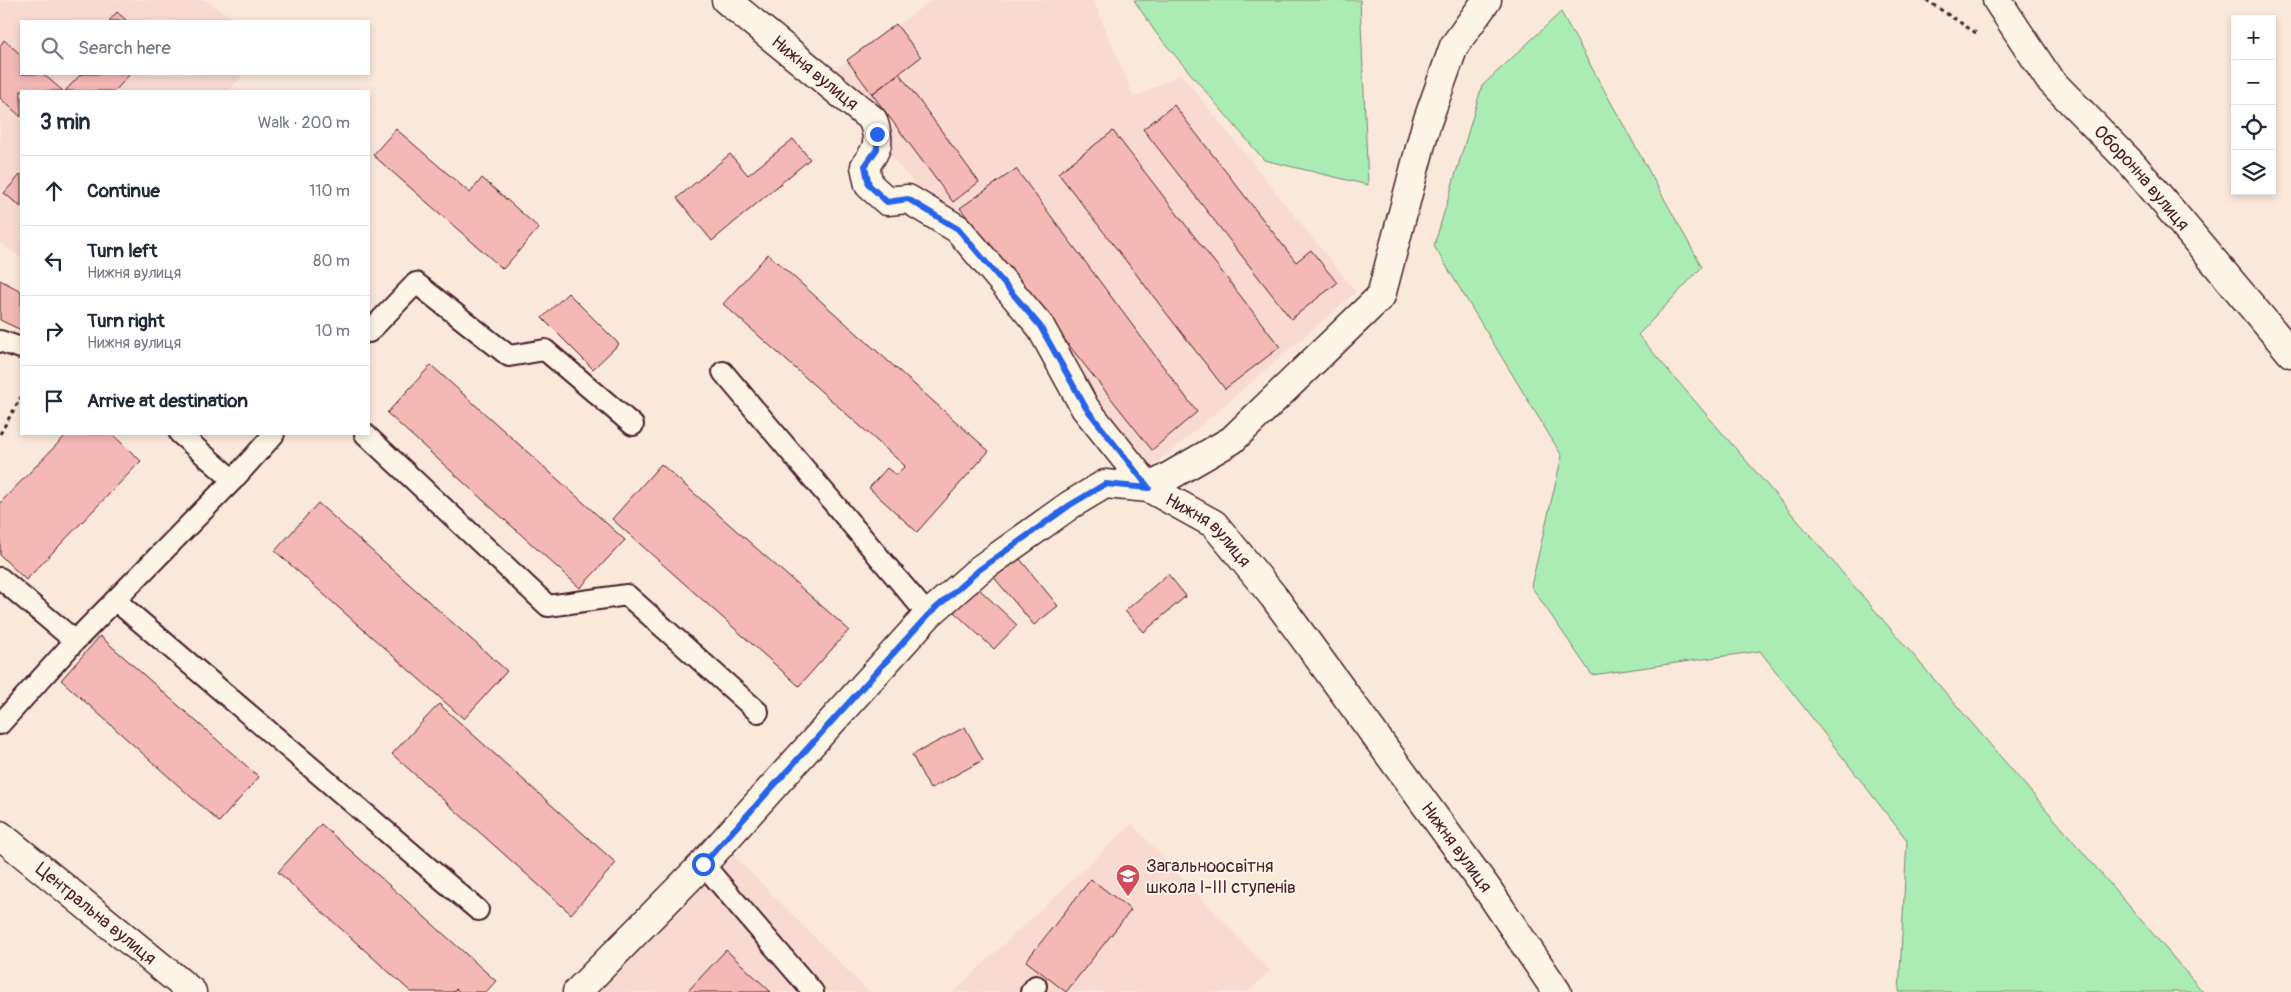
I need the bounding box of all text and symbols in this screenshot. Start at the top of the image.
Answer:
map controls [2231,15,2276,195]
button: + [2231,15,2276,60]
search box [20,20,370,75]
street label: Нижня вулиця [766,31,863,116]
icon: search [38,34,66,62]
text: Search here [78,36,171,60]
button: − [2231,60,2276,105]
button: locate [2231,105,2276,150]
text: 3 min [40,109,90,136]
text: Walk · 200 m [258,113,350,133]
street label: Оборонна вулиця [2088,120,2194,236]
route end [866,123,889,146]
button: layers [2231,150,2276,195]
icon: ahead [40,177,68,205]
text: Continue [87,179,160,203]
text: 110 m [309,181,350,201]
text: Turn left [87,239,157,263]
icon: left [40,247,68,275]
text: 80 m [313,251,350,271]
text: Нижня вулиця [87,263,181,283]
text: Turn right [87,309,165,333]
icon: right [40,317,68,345]
text: 10 m [315,321,350,341]
text: Нижня вулиця [87,333,181,353]
icon: arrive [40,387,68,415]
text: Arrive at destination [87,389,248,413]
street label: Нижня вулиця [1161,488,1256,572]
street label: Нижня вулиця [1416,798,1497,897]
route start [692,853,715,876]
place label: Загальноосвітня школа I-III ступенів [1146,855,1296,899]
street label: Центральна вулиця [31,858,161,970]
school or university icon: Загальноосвітня школа I-III ступенів [1115,863,1141,897]

